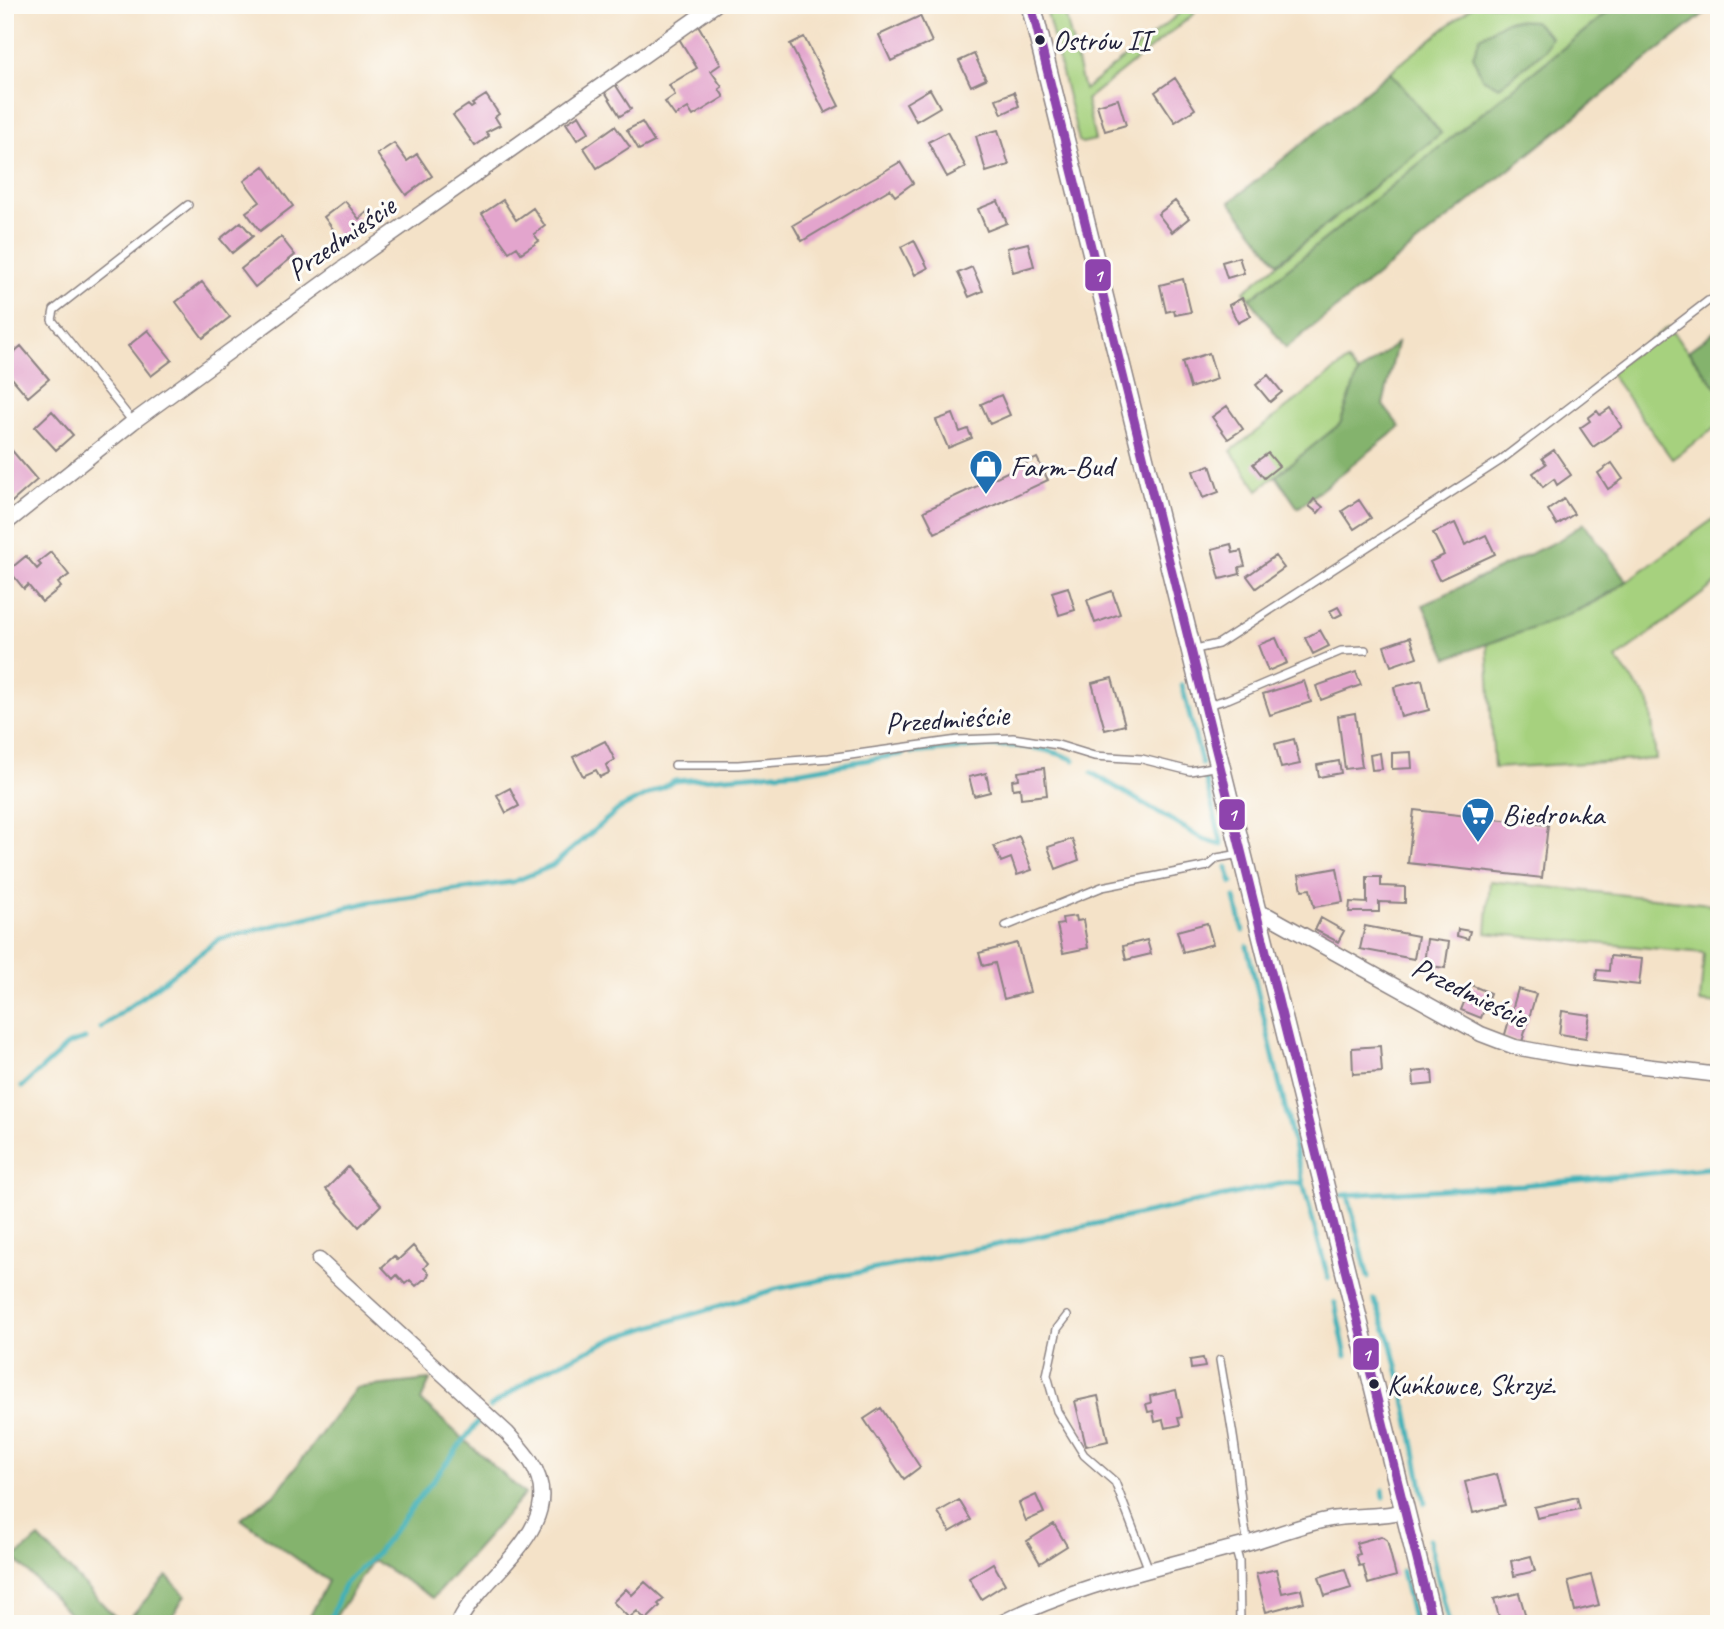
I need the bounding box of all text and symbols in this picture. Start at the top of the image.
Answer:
place label: Ostrów II [1053,23,1156,58]
marker: Ostrów II [1033,33,1047,47]
street label: Przedmieście [279,186,405,289]
line badge: 1 [1084,258,1112,292]
text: 1 [1094,264,1105,288]
shop icon: Farm-Bud [967,447,1005,496]
place label: Farm-Bud [1010,447,1117,485]
street label: Przedmieście [884,696,1012,742]
supermarket icon: Biedronka [1459,795,1497,844]
place label: Biedronka [1502,795,1606,833]
line badge: 1 [1218,798,1246,831]
text: 1 [1228,803,1239,827]
street label: Przedmieście [1406,948,1536,1037]
line badge: 1 [1352,1337,1380,1371]
text: 1 [1362,1343,1373,1367]
place label: Kuńkowce, Skrzyż. [1387,1367,1556,1402]
marker: Kuńkowce, Skrzyż. [1367,1377,1381,1391]

